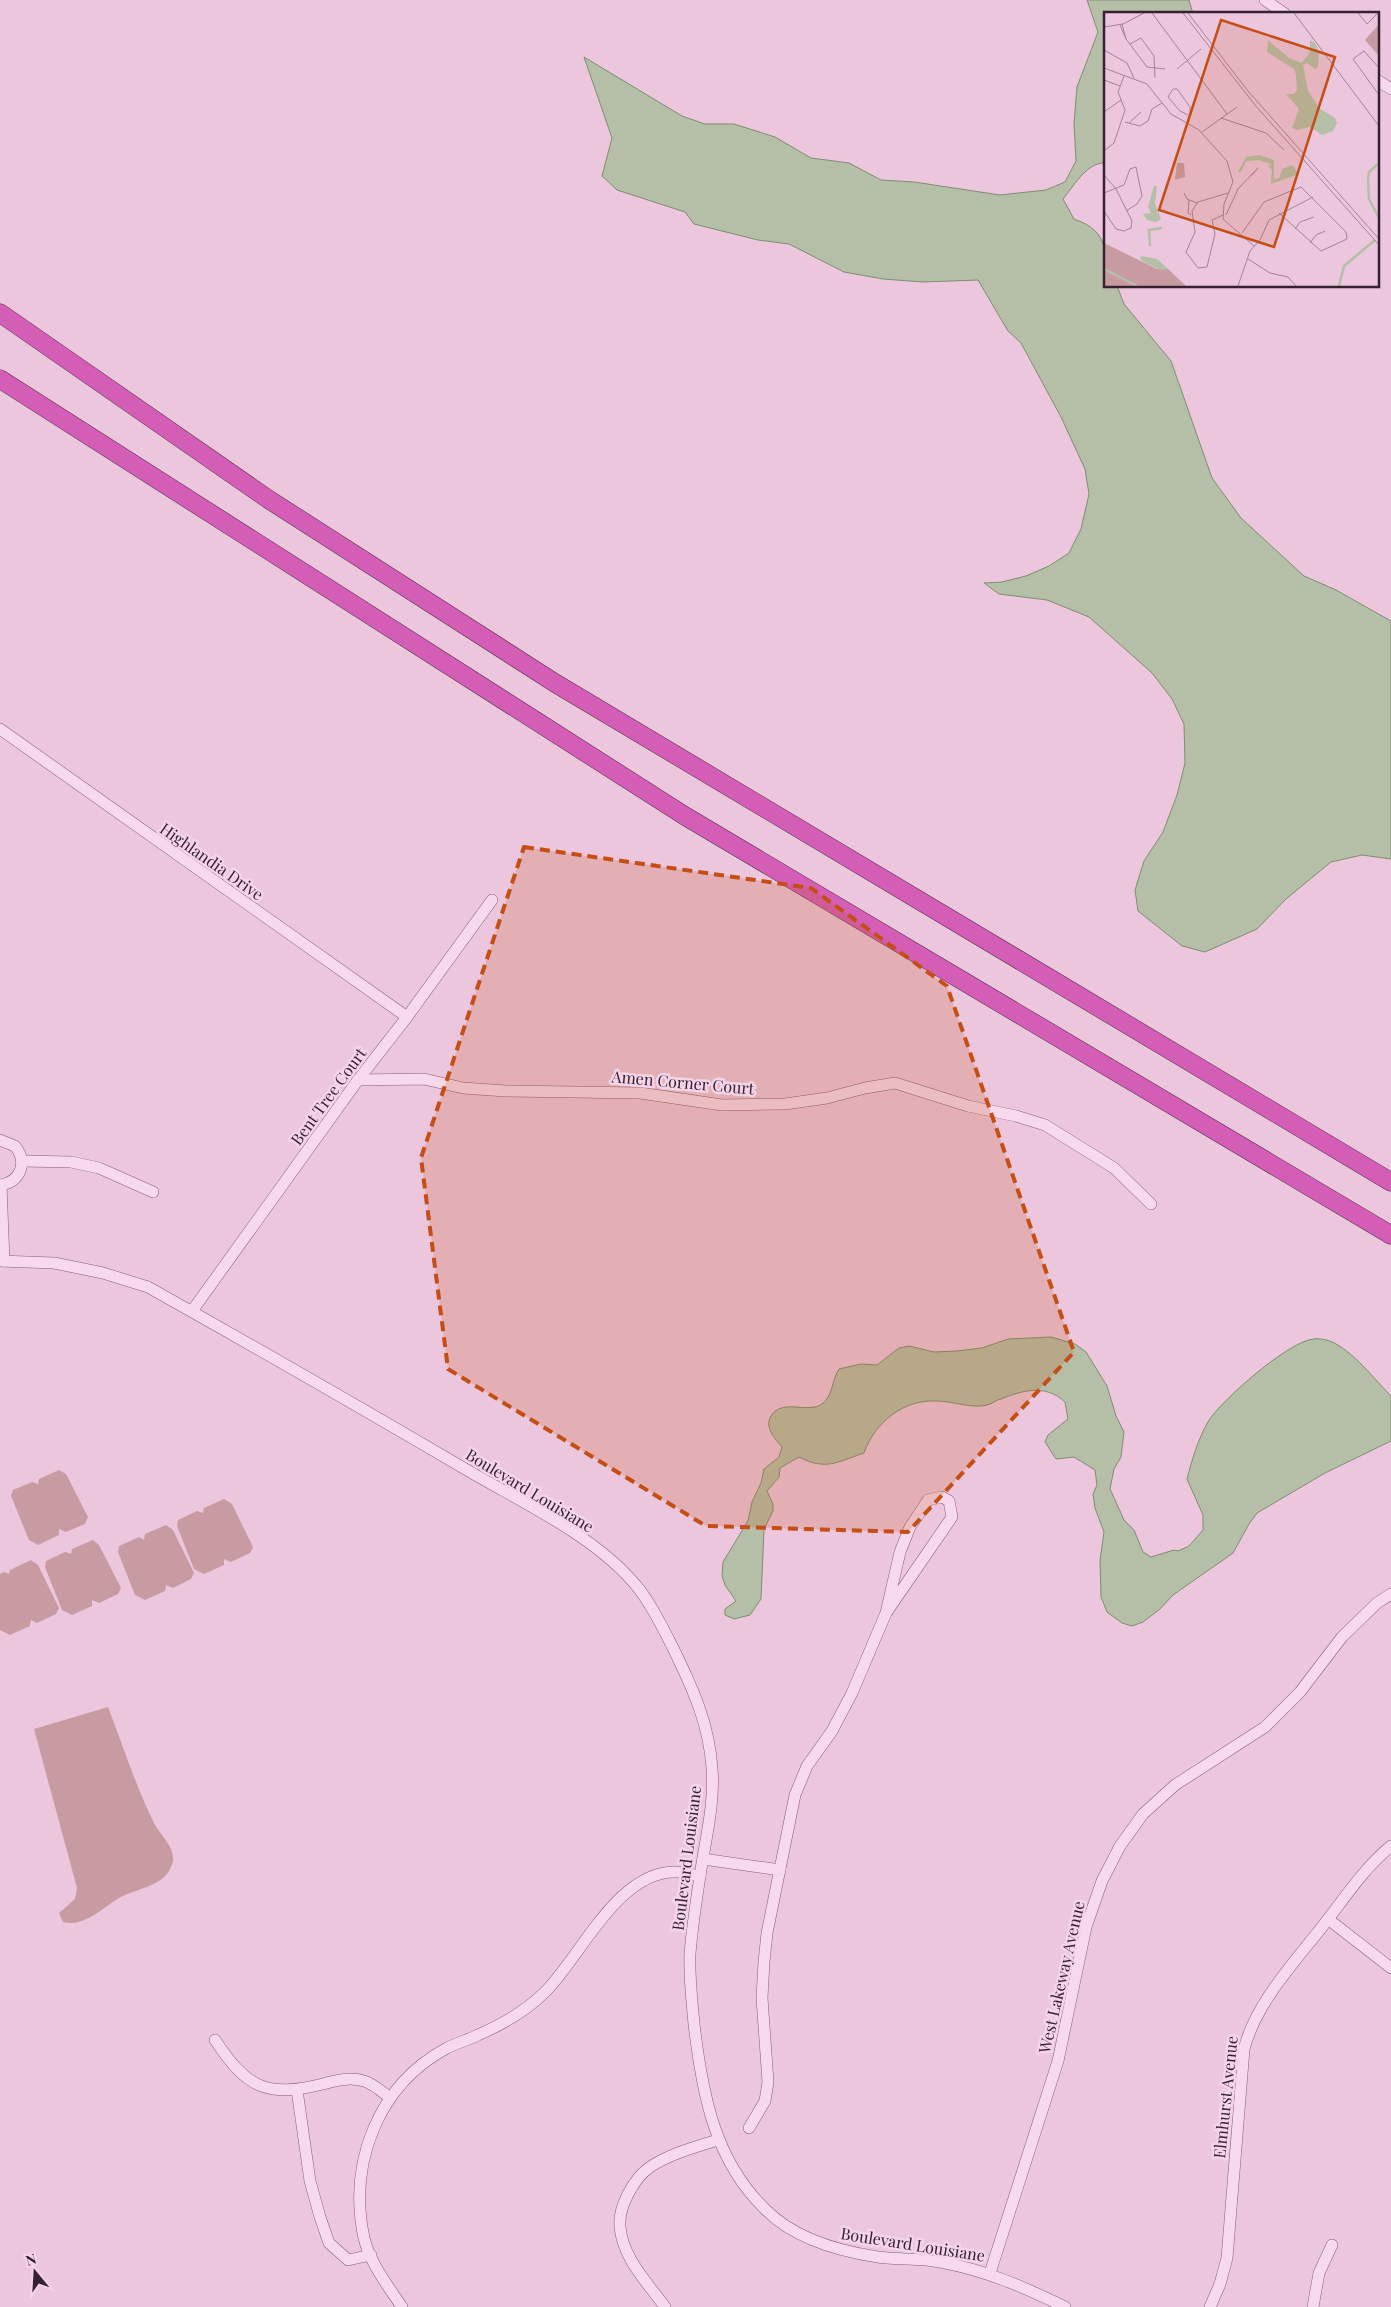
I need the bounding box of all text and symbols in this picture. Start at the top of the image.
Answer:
inset map [1104,12,1378,288]
street label: Highlandia Drive [156,818,268,904]
street label: Bent Tree Court [286,1043,371,1149]
street label: Amen Corner Court [610,1065,756,1099]
street label: Boulevard Louisiane [462,1443,598,1537]
street label: Boulevard Louisiane [667,1784,705,1932]
street label: West Lakeway Avenue [1033,1899,1089,2056]
street label: Elmhurst Avenue [1208,2035,1242,2159]
street label: Boulevard Louisiane [839,2222,987,2266]
north arrow [10,2247,60,2297]
text: N [23,2249,39,2270]

